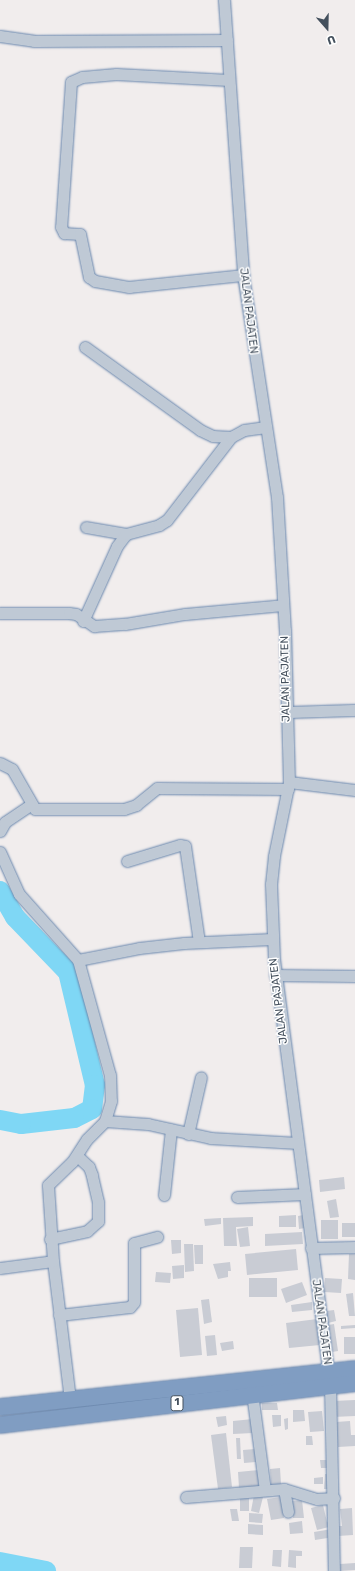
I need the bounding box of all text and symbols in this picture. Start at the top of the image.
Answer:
north arrow [307,8,347,48]
text: U [325,32,337,47]
street label: JALAN PAJATEN [236,267,260,355]
street label: JALAN PAJATEN [279,636,293,722]
street label: JALAN PAJATEN [267,957,291,1045]
street label: JALAN PAJATEN [308,1278,334,1366]
road number: 1 [170,1395,184,1411]

